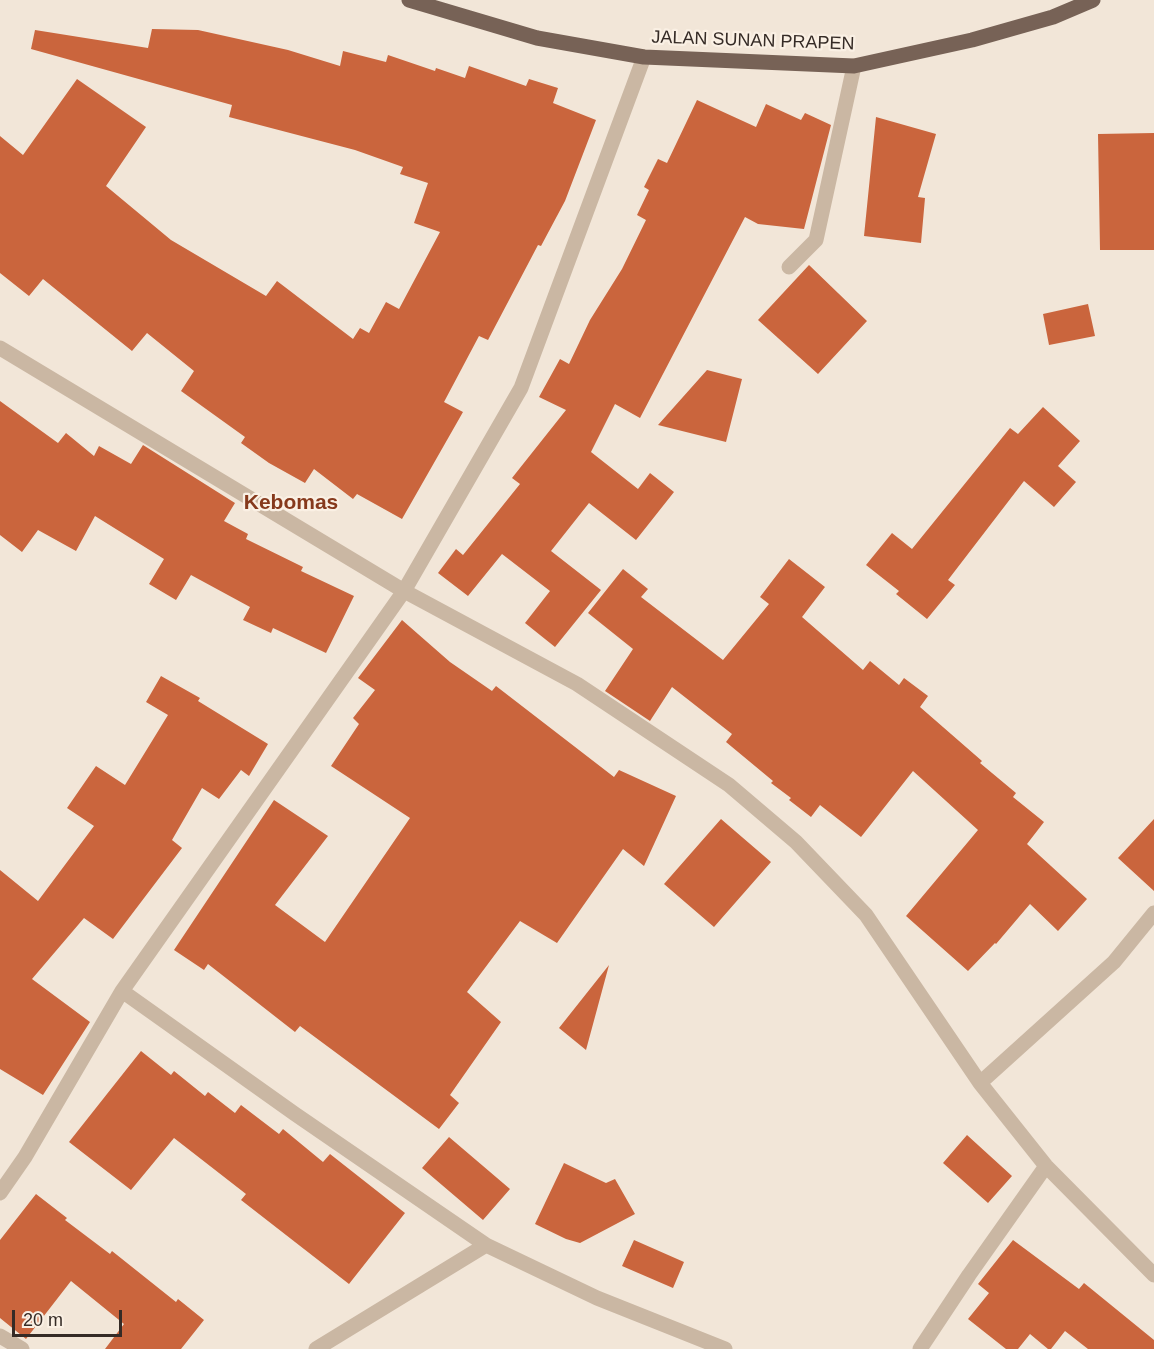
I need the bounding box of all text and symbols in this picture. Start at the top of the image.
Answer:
street label: JALAN SUNAN PRAPEN [651,27,855,55]
district label: Kebomas [244,490,338,516]
scale bar [15,1298,124,1336]
text: 20 m [23,1310,63,1330]

